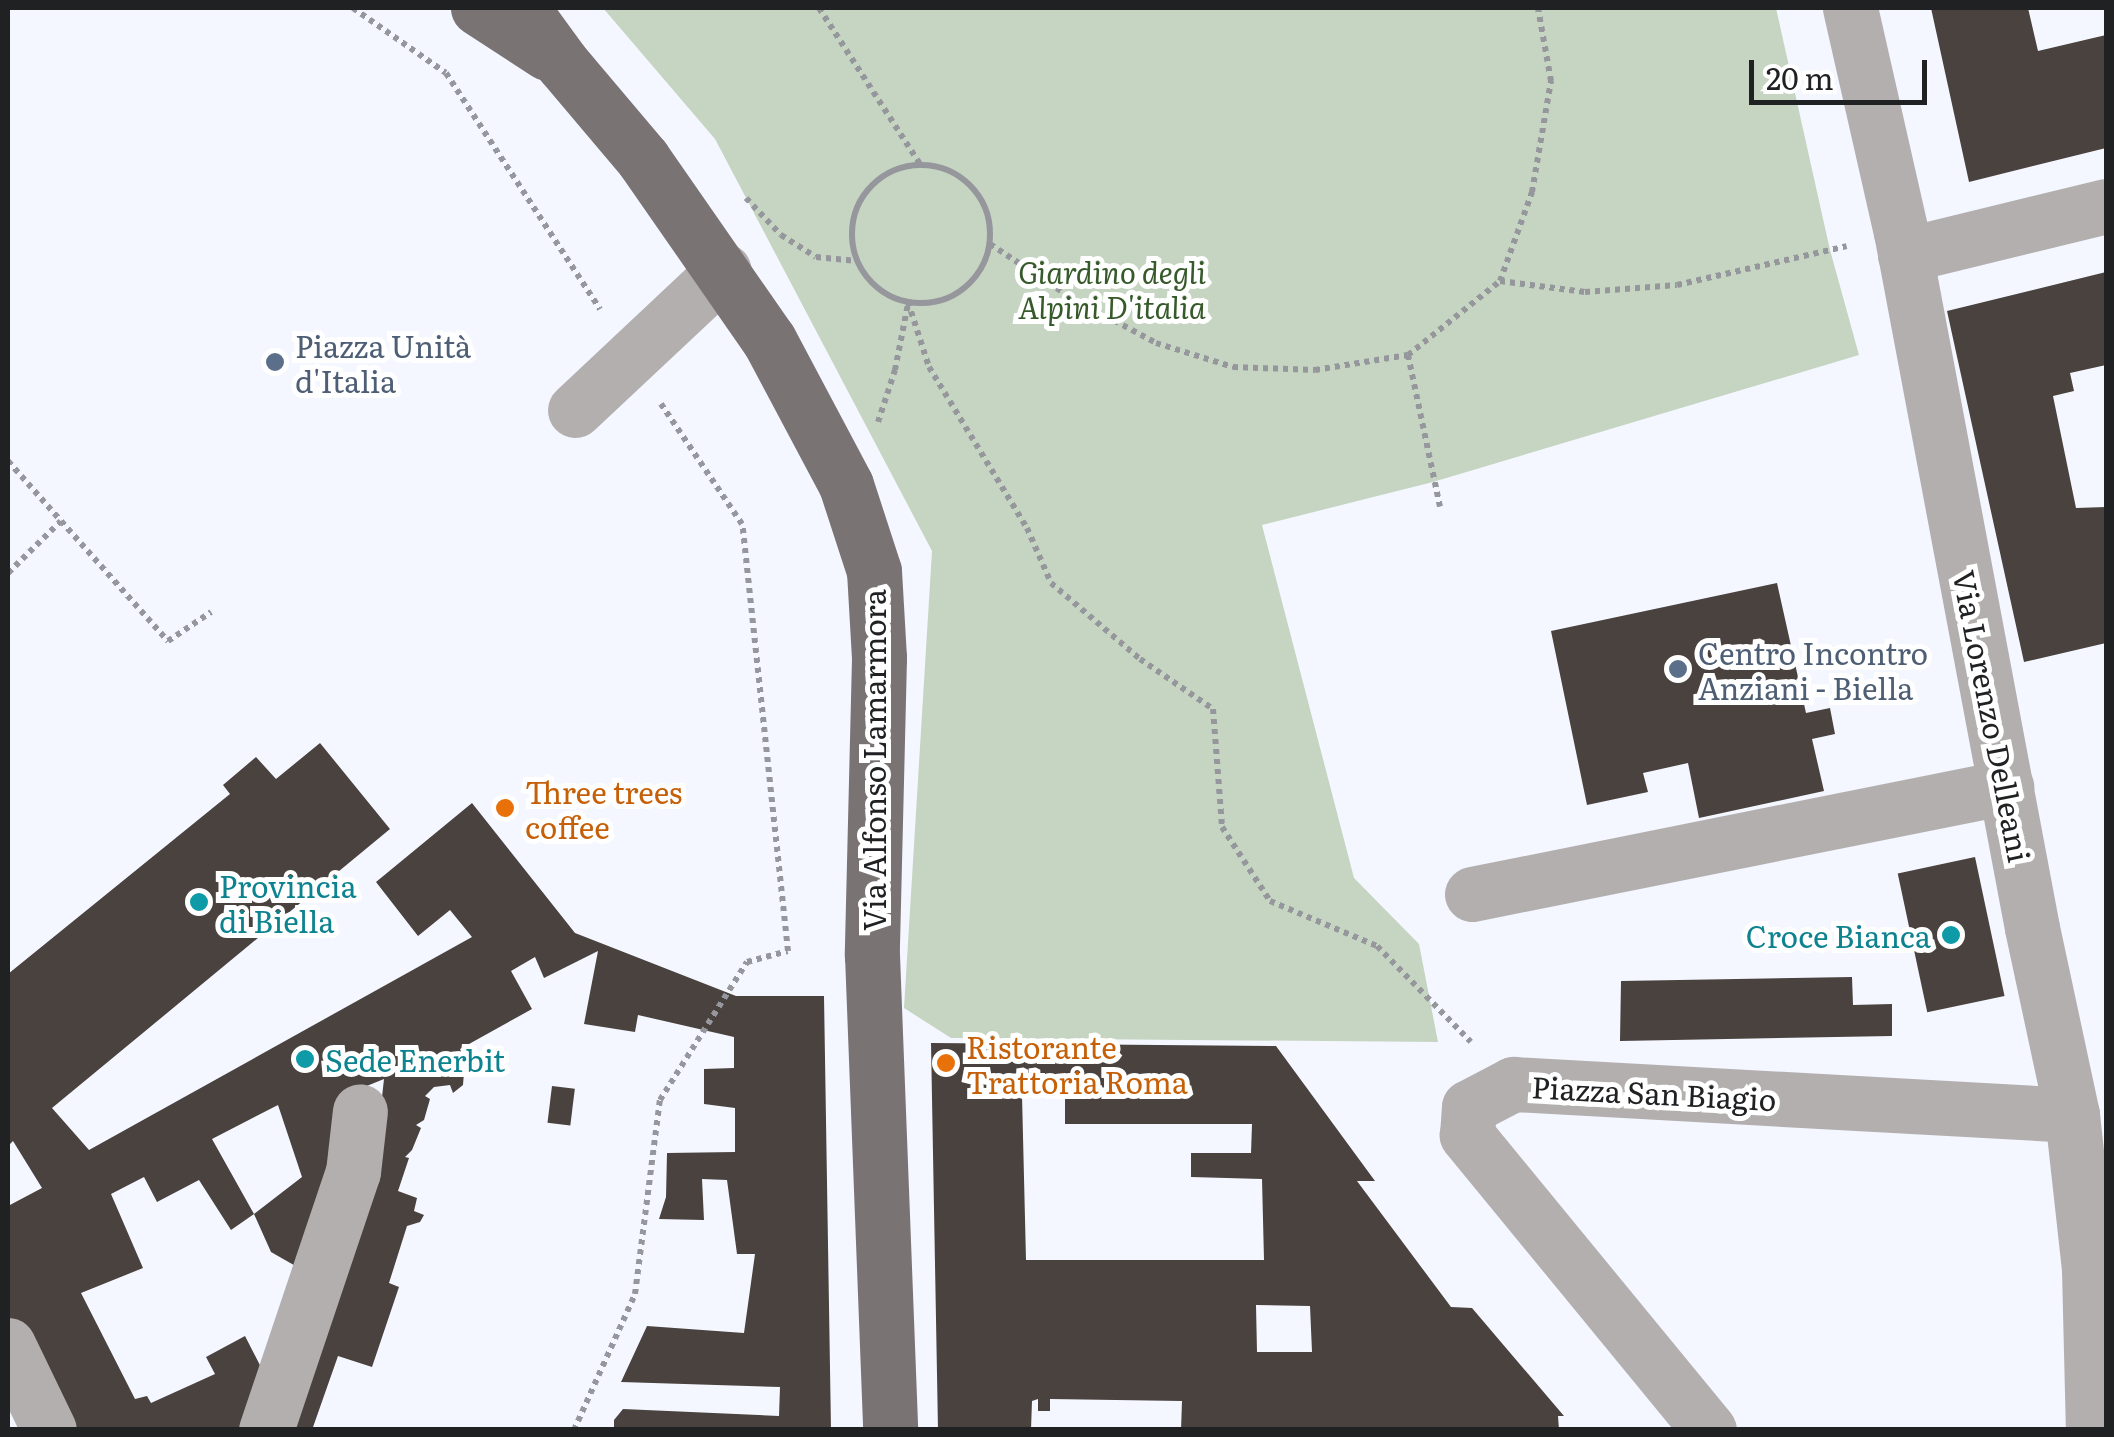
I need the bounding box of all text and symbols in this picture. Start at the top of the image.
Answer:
scale bar [1754,40,1932,102]
text: 20 m [1766,55,1834,99]
park label: Giardino degli Alpini D'italia [1018,253,1206,324]
place label: Piazza Unità d'Italia [295,327,471,398]
marker: Piazza Unità d'Italia [264,351,286,373]
street label: Via Lorenzo Delleani [1947,567,2039,865]
street label: Via Alfonso Lamarmora [855,589,891,931]
place label: Centro Incontro Anziani - Biella [1698,634,1928,704]
marker: Centro Incontro Anziani - Biella [1667,658,1689,680]
place label: Three trees coffee [525,773,682,844]
marker: Three trees coffee [494,797,516,819]
place label: Provincia di Biella [219,867,357,938]
marker: Provincia di Biella [188,891,210,913]
place label: Croce Bianca [1746,917,1931,953]
marker: Croce Bianca [1940,924,1962,946]
place label: Ristorante Trattoria Roma [966,1028,1188,1098]
place label: Sede Enerbit [325,1041,505,1077]
marker: Sede Enerbit [294,1048,316,1070]
marker: Ristorante Trattoria Roma [935,1052,957,1074]
street label: Piazza San Biagio [1531,1068,1777,1116]

